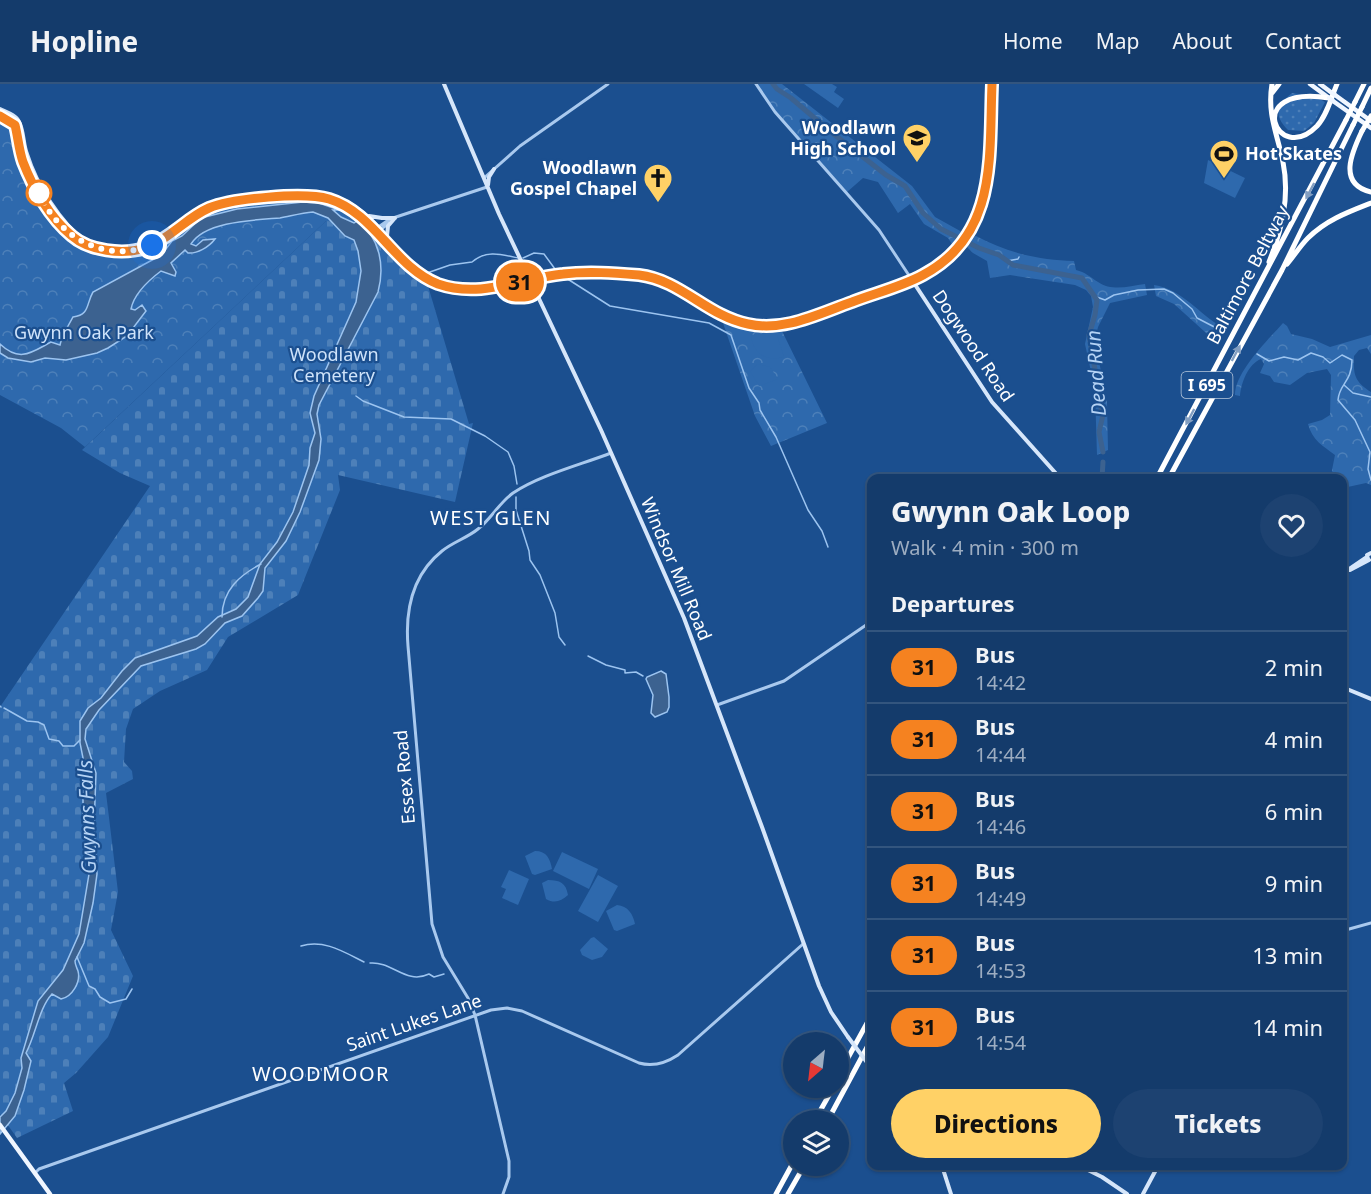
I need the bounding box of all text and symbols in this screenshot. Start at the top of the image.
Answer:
text: Hopline [30,22,138,60]
text: Home [1003,27,1063,55]
text: Map [1096,27,1139,55]
text: About [1172,27,1232,55]
text: Contact [1265,27,1341,55]
place label: Woodlawn High School [790,115,896,160]
school or university icon: Woodlawn High School [901,122,933,164]
sports icon: Hot Skates [1208,138,1240,180]
place label: Hot Skates [1245,141,1342,165]
place label: Woodlawn Gospel Chapel [510,155,637,200]
church icon: Woodlawn Gospel Chapel [642,162,674,204]
unlabelled marker [26,180,52,206]
one-way arrow [1305,182,1315,199]
street label: Baltimore Beltway [1200,200,1294,348]
your location [137,230,167,260]
line badge: 31 [493,262,547,302]
text: 31 [508,268,532,296]
street label: Dogwood Road [928,285,1020,406]
park label: Gwynn Oak Park [14,320,154,344]
water label: Dead Run [1079,329,1112,417]
park label: Woodlawn Cemetery [289,342,379,387]
one-way arrow [1232,344,1241,361]
road number: I 695 [1182,372,1232,398]
one-way arrow [1185,409,1195,426]
text: Gwynn Oak Loop [891,492,1130,530]
street label: Windsor Mill Road [636,493,718,644]
button: heart [1260,494,1323,557]
district label: WEST GLEN [430,504,552,531]
text: Walk · 4 min · 300 m [891,534,1079,561]
text: Departures [891,588,1015,618]
text: Bus [975,639,1015,669]
text: 2 min [1265,652,1323,682]
text: 31 [912,653,936,681]
text: 14:42 [975,669,1026,696]
text: Bus [975,711,1015,741]
text: 4 min [1265,724,1323,754]
text: 31 [912,725,936,753]
street label: Essex Road [388,729,420,825]
text: 14:44 [975,741,1026,768]
water label: Gwynns Falls [71,759,102,875]
text: Bus [975,783,1015,813]
text: 6 min [1265,796,1323,826]
text: 31 [912,797,936,825]
text: 14:46 [975,813,1026,840]
text: Bus [975,855,1015,885]
text: 9 min [1265,868,1323,898]
text: 31 [912,869,936,897]
text: 14:49 [975,885,1026,912]
text: Bus [975,927,1015,957]
text: 13 min [1252,940,1323,970]
text: 31 [912,941,936,969]
text: 14:53 [975,957,1026,984]
street label: Saint Lukes Lane [343,988,484,1056]
text: Bus [975,999,1015,1029]
text: 14 min [1252,1012,1323,1042]
text: 31 [912,1013,936,1041]
text: 14:54 [975,1029,1026,1056]
north arrow [783,1032,849,1098]
map controls [783,1032,849,1176]
district label: WOODMOOR [252,1060,390,1087]
button: Directions [891,1089,1101,1158]
button: Tickets [1113,1089,1323,1158]
button: layers [783,1110,849,1176]

